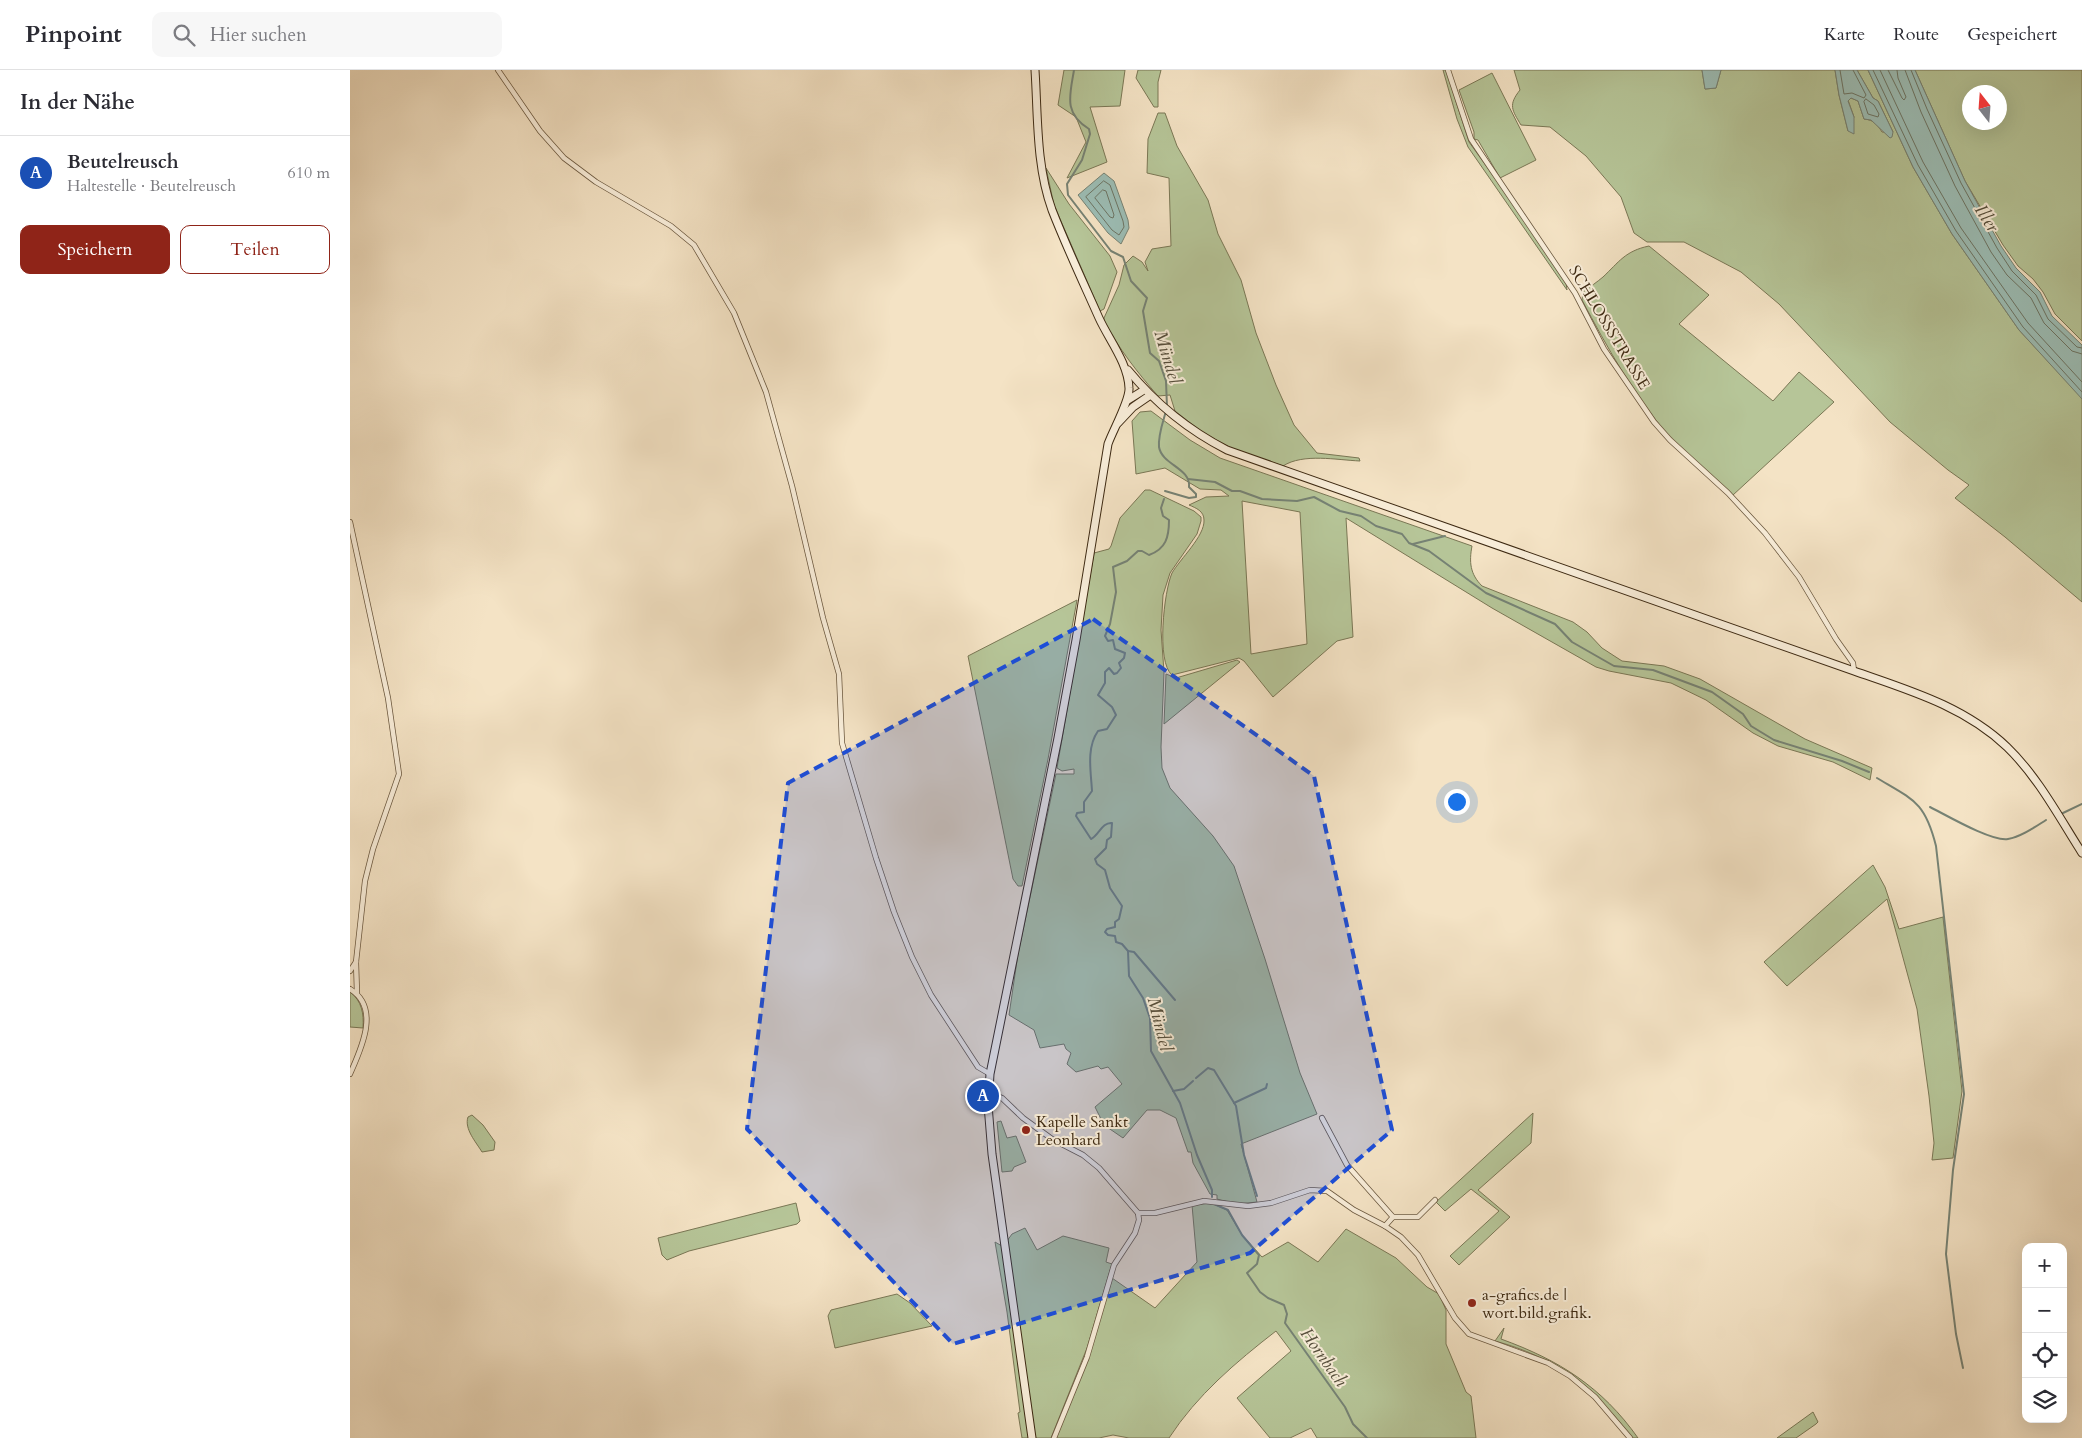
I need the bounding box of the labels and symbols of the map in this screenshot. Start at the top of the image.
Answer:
north arrow [1962,85,2007,130]
water label: Iller [1968,200,2005,238]
street label: SCHLOSSSTRASSE [1563,261,1655,394]
water label: Mündel [1148,327,1188,388]
your location [1444,789,1470,815]
water label: Mündel [1141,994,1179,1055]
pin: A [967,1077,999,1115]
place label: Kapelle Sankt Leonhard [1036,1111,1128,1151]
marker: Kapelle Sankt Leonhard [1020,1124,1032,1136]
place label: a-grafics.de | wort.bild.grafik. [1482,1284,1592,1324]
marker: a-grafics.de | wort.bild.grafik. [1466,1297,1478,1309]
water label: Hornbach [1294,1323,1353,1392]

